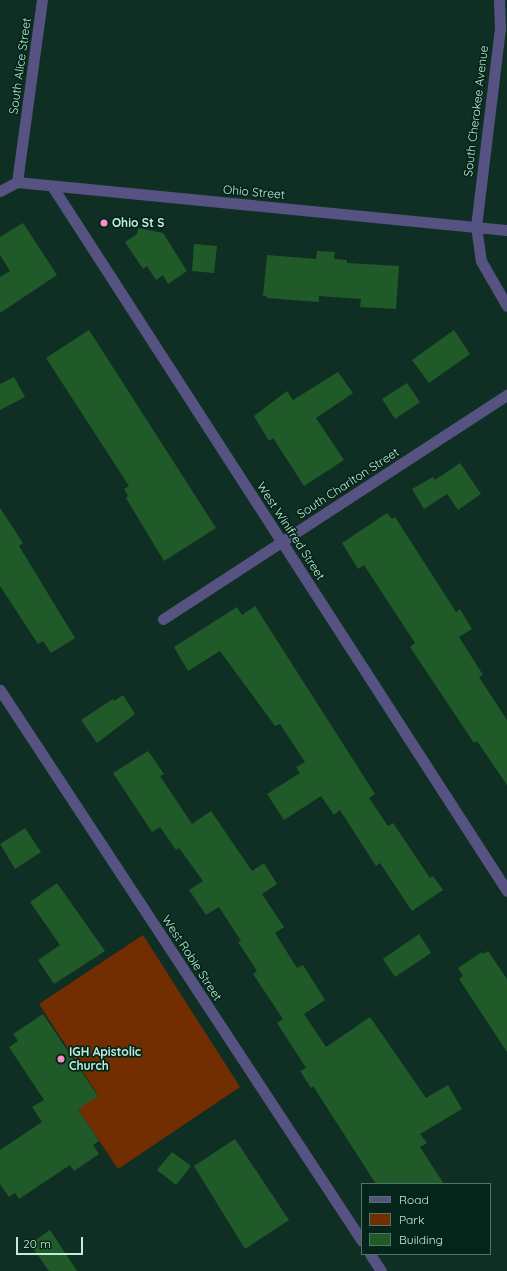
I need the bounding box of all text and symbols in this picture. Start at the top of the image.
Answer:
street label: South Alice Street [6,17,34,115]
street label: South Cherokee Avenue [461,45,491,177]
street label: Ohio Street [223,182,285,202]
place label: Ohio St S [112,216,164,230]
marker: Ohio St S [99,218,109,228]
street label: South Charlton Street [294,445,402,521]
street label: West Winifred Street [254,479,328,583]
street label: West Robie Street [159,913,225,1003]
place label: IGH Apistolic Church [69,1045,141,1073]
marker: IGH Apistolic Church [56,1054,66,1064]
legend [361,1183,491,1255]
text: Road [399,1192,429,1207]
text: Park [399,1212,424,1227]
scale bar [18,1229,85,1255]
text: Building [399,1232,443,1247]
text: 20 m [23,1236,51,1251]

